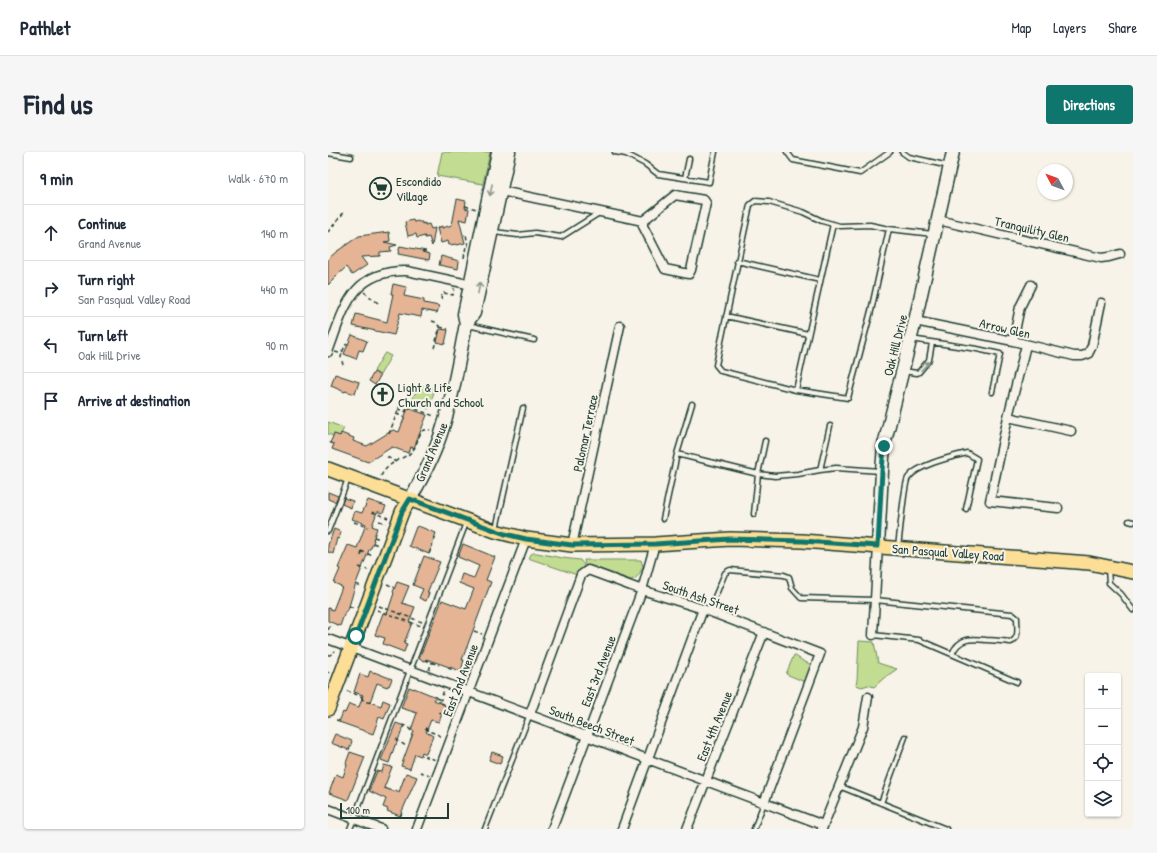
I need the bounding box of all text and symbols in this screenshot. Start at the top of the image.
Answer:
text: Pathlet [20,15,70,41]
text: Map [1011,18,1031,37]
text: Layers [1053,18,1086,37]
text: Share [1108,18,1137,37]
text: Find us [24,85,93,123]
button: Directions [1046,85,1133,124]
north arrow [1037,164,1073,200]
text: 9 min [40,167,73,190]
text: Walk · 670 m [228,169,288,187]
place label: Escondido Village [396,172,441,205]
supermarket icon: Escondido Village [368,175,394,201]
one-way arrow [486,183,494,196]
street label: Tranquility Glen [993,212,1071,246]
text: Continue [78,213,126,234]
icon: ahead [40,222,62,244]
text: 140 m [261,224,288,242]
text: Grand Avenue [78,234,141,252]
text: Turn right [78,269,134,290]
icon: right [40,278,62,300]
text: 440 m [261,280,288,298]
one-way arrow [475,282,483,295]
text: San Pasqual Valley Road [78,290,190,308]
street label: Oak Hill Drive [879,312,911,378]
street label: Arrow Glen [978,313,1032,343]
text: Turn left [78,325,128,346]
icon: left [40,334,62,356]
text: 90 m [266,336,288,354]
text: Oak Hill Drive [78,346,141,364]
one-way arrow [920,360,929,371]
place label: Light & Life Church and School [398,378,484,411]
church icon: Light & Life Church and School [370,381,396,407]
icon: arrive [40,390,62,412]
text: Arrive at destination [78,390,190,411]
street label: Palomar Terrace [568,393,602,473]
street label: Grand Avenue [410,419,452,485]
route end [875,437,893,455]
street label: San Pasqual Valley Road [891,539,1005,565]
street label: South Ash Street [661,576,742,619]
route start [347,627,365,645]
street label: East 3rd Avenue [576,633,620,709]
street label: East 2nd Avenue [438,641,482,719]
map controls [1085,673,1121,817]
button: + [1085,673,1121,709]
street label: East 4th Avenue [692,688,736,764]
street label: South Beech Street [547,700,638,750]
button: − [1085,709,1121,745]
button: locate [1085,745,1121,781]
button: layers [1085,781,1121,817]
scale bar [340,801,449,820]
text: 100 m [346,803,370,817]

